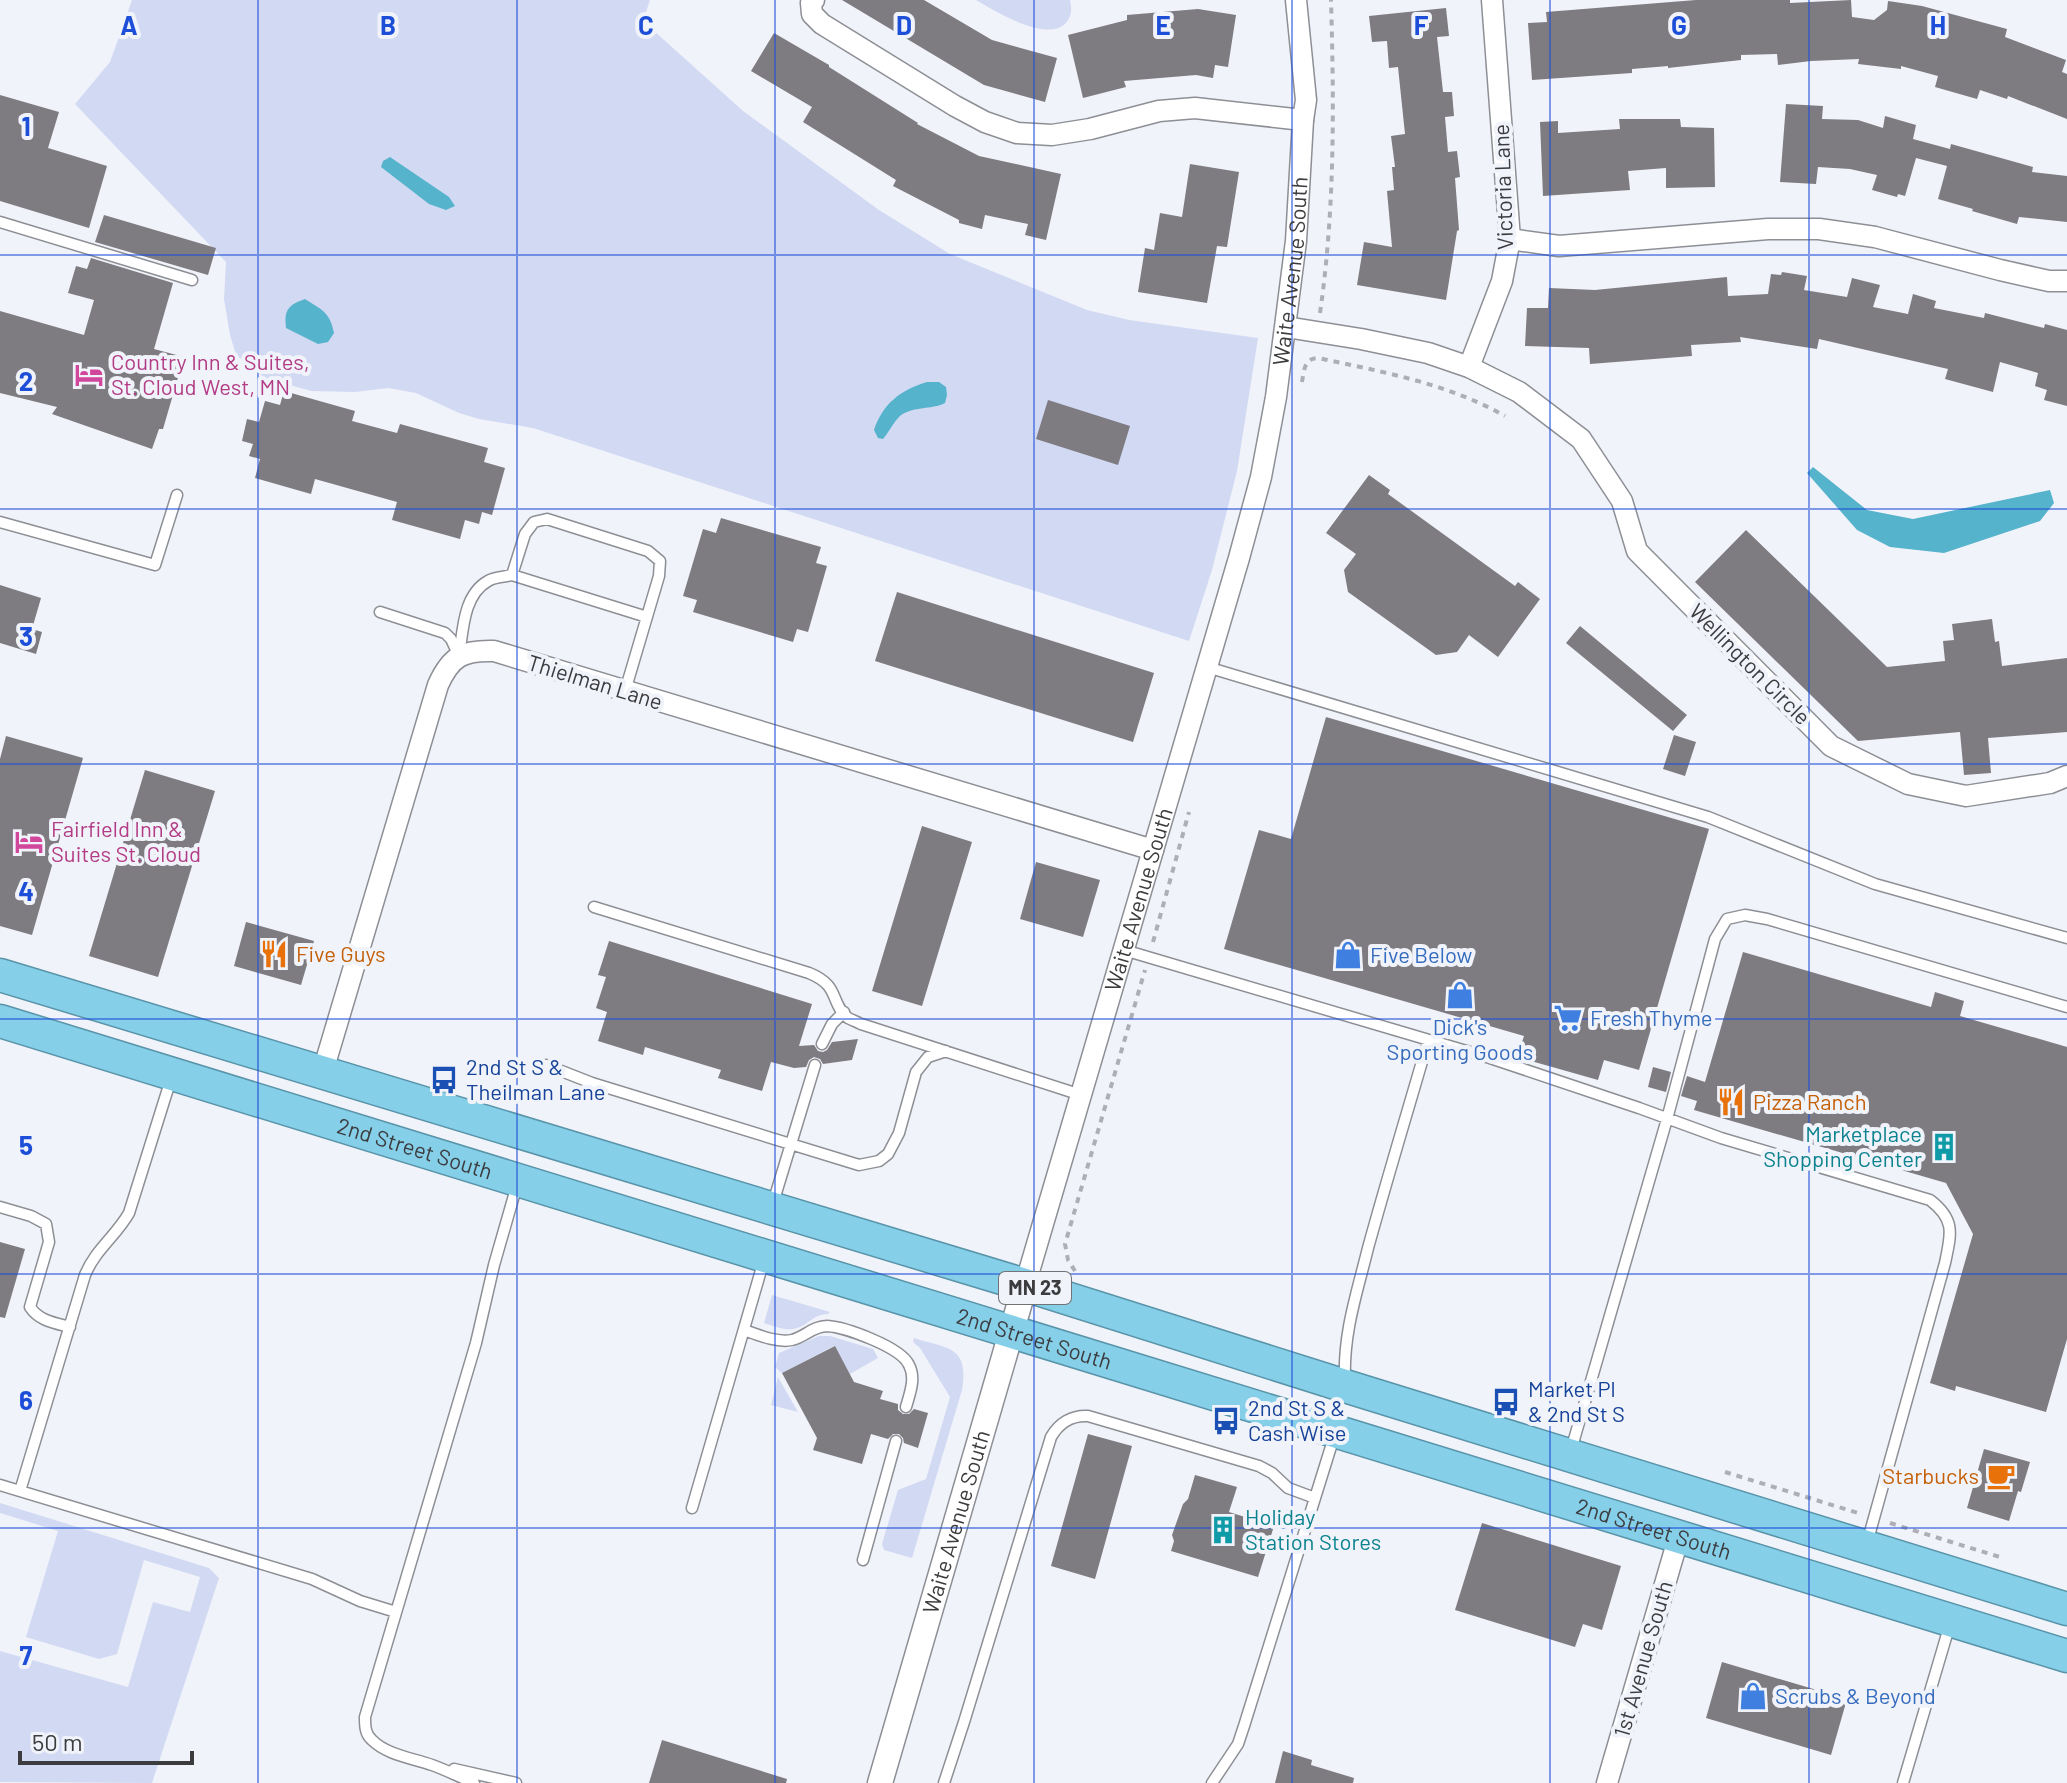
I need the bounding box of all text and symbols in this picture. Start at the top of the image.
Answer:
text: A [120,9,138,40]
text: B [380,9,396,40]
text: C [638,9,654,40]
text: D [896,9,912,40]
text: E [1155,9,1171,40]
text: F [1414,9,1429,40]
text: G [1671,9,1687,40]
text: H [1930,9,1946,40]
text: 1 [21,110,31,141]
street label: Victoria Lane [1487,124,1517,251]
street label: Waite Avenue South [1266,176,1312,367]
place label: Country Inn & Suites, St. Cloud West, MN [111,348,310,399]
hotel icon: Country Inn & Suites, St. Cloud West, MN [74,360,104,390]
text: 2 [19,365,33,396]
street label: Wellington Circle [1685,597,1817,729]
text: 3 [19,620,33,651]
street label: Thielman Lane [525,648,666,714]
street label: Waite Avenue South [1098,804,1177,994]
place label: Fairfield Inn & Suites St. Cloud [51,815,201,866]
hotel icon: Fairfield Inn & Suites St. Cloud [14,827,44,857]
text: 4 [18,875,34,906]
restaurant icon: Five Guys [259,939,289,969]
place label: Five Guys [296,940,386,966]
shop icon: Five Below [1333,940,1363,970]
place label: Five Below [1370,941,1472,967]
shop icon: Dick's Sporting Goods [1445,980,1475,1010]
supermarket icon: Fresh Thyme [1553,1003,1583,1033]
place label: Fresh Thyme [1590,1004,1713,1030]
place label: Dick's Sporting Goods [1387,1013,1533,1064]
place label: 2nd St S & Theilman Lane [466,1053,605,1104]
bus stop icon: 2nd St S & Theilman Lane [429,1065,459,1095]
restaurant icon: Pizza Ranch [1716,1087,1746,1117]
place label: Pizza Ranch [1753,1088,1867,1114]
street label: 2nd Street South [334,1111,496,1184]
place label: Marketplace Shopping Center [1763,1120,1922,1171]
text: 5 [19,1129,33,1160]
building icon: Marketplace Shopping Center [1929,1132,1959,1162]
road number: MN 23 [999,1272,1071,1304]
street label: 2nd Street South [954,1302,1115,1374]
place label: Market Pl & 2nd St S [1528,1375,1625,1426]
text: 6 [19,1384,33,1415]
bus stop icon: Market Pl & 2nd St S [1491,1387,1521,1417]
place label: 2nd St S & Cash Wise [1248,1394,1347,1445]
bus stop icon: 2nd St S & Cash Wise [1211,1406,1241,1436]
street label: Waite Avenue South [916,1427,994,1616]
cafe icon: Starbucks [1986,1461,2016,1491]
place label: Starbucks [1882,1462,1979,1488]
street label: 2nd Street South [1573,1492,1735,1564]
place label: Holiday Station Stores [1245,1503,1381,1554]
building icon: Holiday Station Stores [1208,1515,1238,1545]
street label: 1st Avenue South [1607,1578,1677,1740]
text: 7 [20,1639,33,1670]
shop icon: Scrubs & Beyond [1738,1681,1768,1711]
place label: Scrubs & Beyond [1775,1682,1936,1708]
scale bar [20,1715,192,1765]
text: 50 m [32,1727,83,1756]

